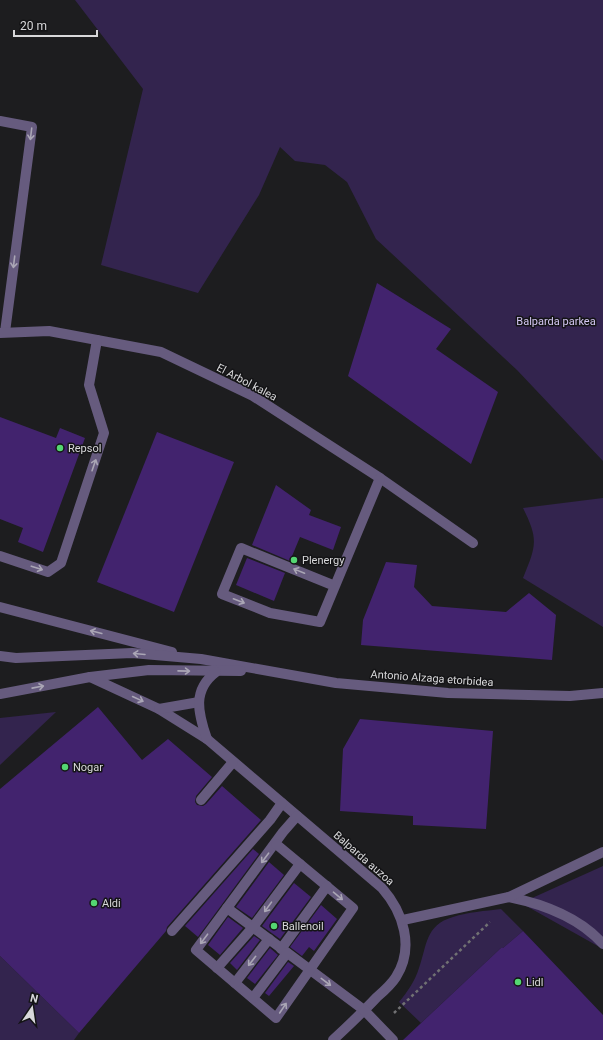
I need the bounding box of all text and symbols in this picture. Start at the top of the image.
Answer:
scale bar [14,12,97,38]
text: 20 m [20,19,47,33]
one-way arrow [27,127,34,140]
one-way arrow [10,255,18,268]
park label: Balparda parkea [516,315,596,328]
street label: El Arbol kalea [214,361,279,404]
place label: Repsol [68,442,101,455]
marker: Repsol [55,443,65,453]
one-way arrow [90,460,98,472]
place label: Plenergy [302,554,345,567]
marker: Plenergy [289,555,299,565]
one-way arrow [30,565,43,572]
one-way arrow [293,567,305,575]
one-way arrow [232,597,244,605]
one-way arrow [89,628,102,635]
one-way arrow [133,650,146,657]
one-way arrow [177,667,190,675]
street label: Antonio Alzaga etorbidea [370,668,494,689]
one-way arrow [31,682,44,690]
one-way arrow [132,696,144,703]
place label: Nogar [73,761,103,774]
marker: Nogar [60,762,70,772]
street label: Balparda auzoa [331,829,397,888]
one-way arrow [261,853,270,864]
one-way arrow [333,892,344,900]
place label: Aldi [102,897,121,910]
marker: Aldi [89,898,99,908]
one-way arrow [264,901,272,912]
place label: Ballenoil [282,920,324,933]
marker: Ballenoil [269,921,279,931]
one-way arrow [200,934,208,945]
one-way arrow [247,955,256,966]
place label: Lidl [526,976,543,989]
marker: Lidl [513,977,523,987]
one-way arrow [320,978,331,986]
north arrow [12,988,52,1028]
text: N [29,992,40,1006]
one-way arrow [278,1003,287,1014]

